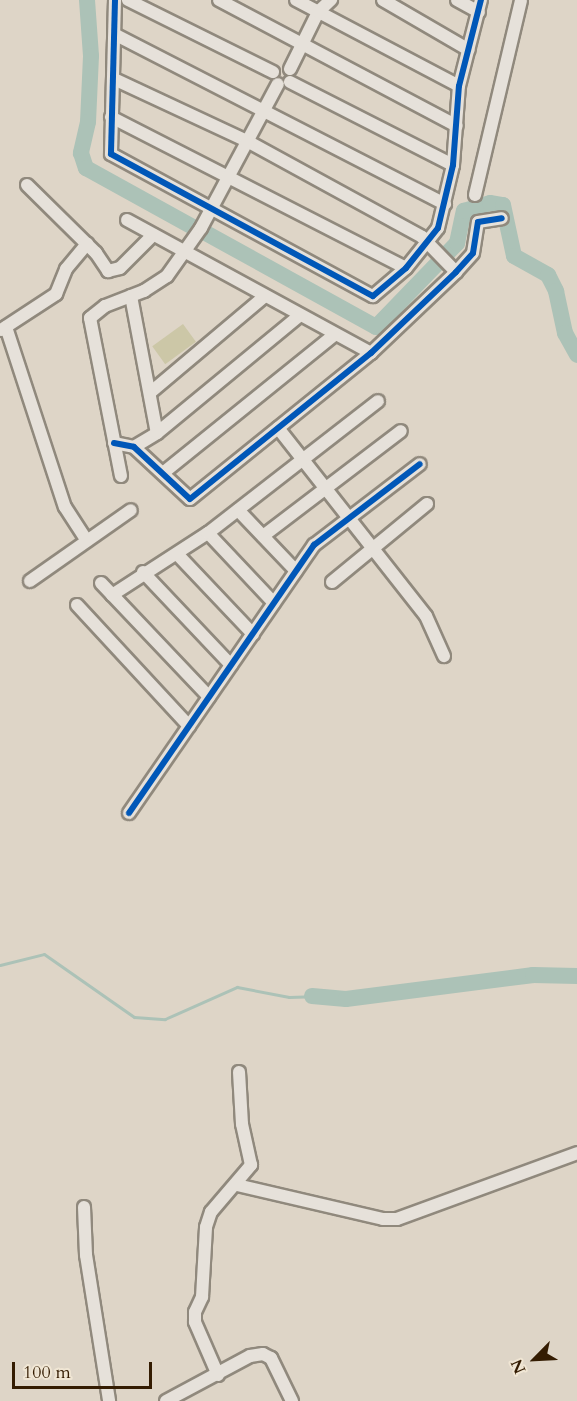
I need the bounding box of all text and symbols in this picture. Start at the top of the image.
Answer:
north arrow [505,1329,565,1389]
scale bar [15,1350,154,1388]
text: N [506,1356,531,1377]
text: 100 m [23,1360,71,1385]

